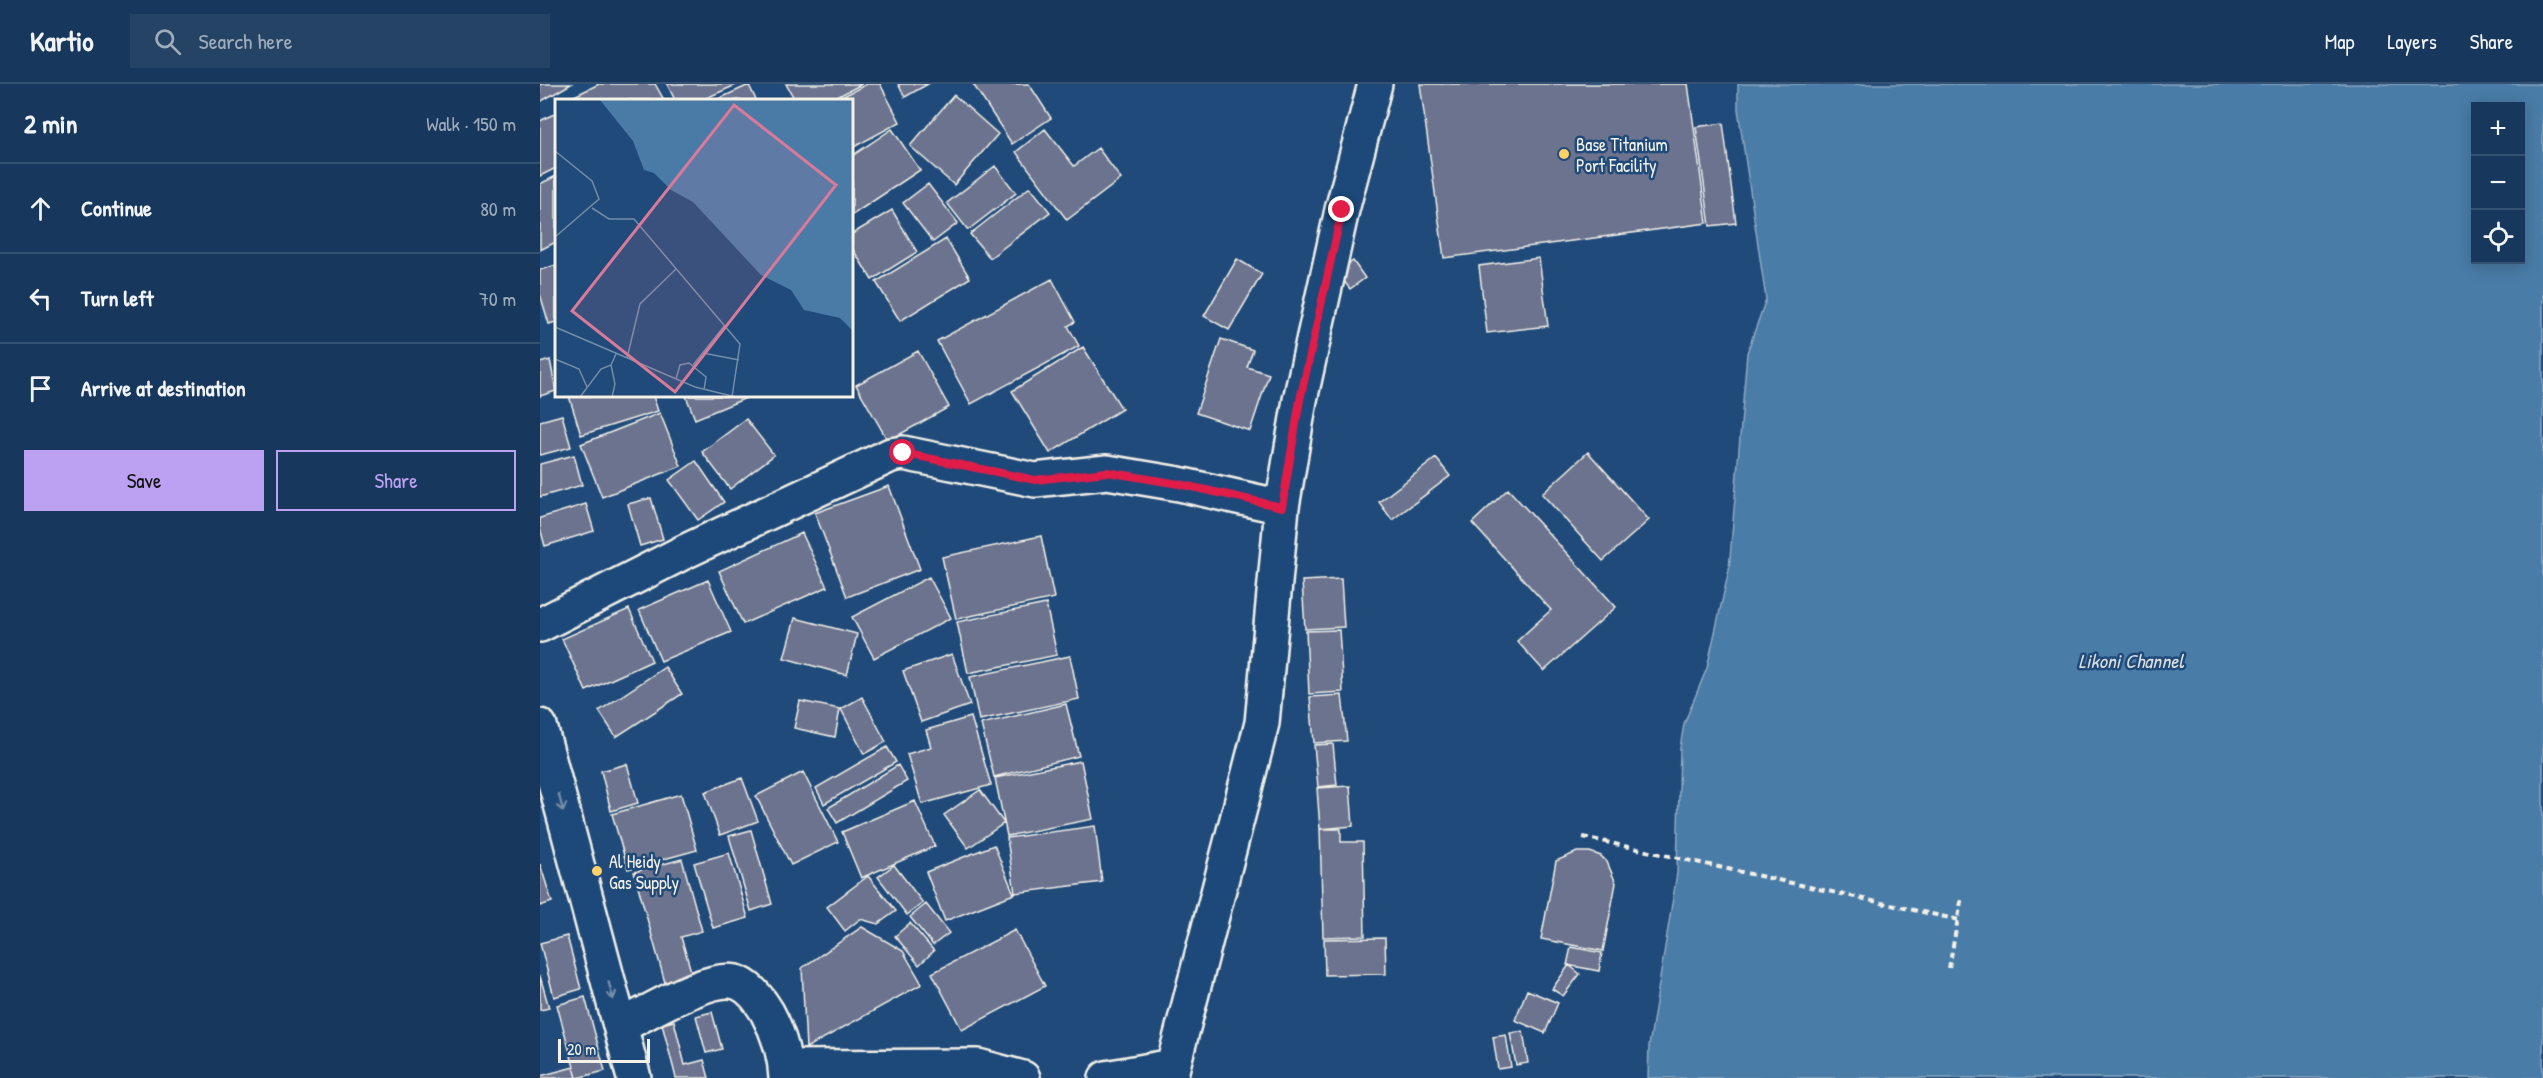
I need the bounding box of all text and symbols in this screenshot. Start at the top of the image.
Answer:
search box [130,14,550,68]
text: Kartio [30,22,94,60]
icon: search [151,25,184,58]
text: Search here [199,26,293,56]
text: Map [2325,27,2354,56]
text: Layers [2387,27,2437,56]
text: Share [2470,27,2513,56]
inset map [555,99,854,398]
map controls [2471,102,2525,264]
button: + [2471,102,2525,156]
text: 2 min [24,106,77,141]
text: Walk · 150 m [426,110,516,137]
place label: Base Titanium Port Facility [1576,132,1668,178]
marker: Base Titanium Port Facility [1557,147,1571,161]
button: − [2471,156,2525,210]
icon: ahead [24,192,57,225]
text: Continue [81,193,152,223]
text: 80 m [480,195,516,222]
route end [1328,196,1354,222]
button: locate [2471,210,2525,264]
icon: left [24,282,57,315]
text: Turn left [81,283,154,313]
text: 70 m [479,285,516,312]
icon: arrive [24,372,57,405]
text: Arrive at destination [81,373,246,403]
route start [889,439,915,465]
button: Save [24,450,264,511]
button: Share [276,450,516,511]
water label: Likoni Channel [2079,647,2185,674]
one-way arrow [555,793,567,812]
place label: Al Heidy Gas Supply [609,849,679,895]
marker: Al Heidy Gas Supply [590,864,604,878]
one-way arrow [606,981,617,1000]
scale bar [558,1036,650,1064]
text: 20 m [567,1038,596,1060]

